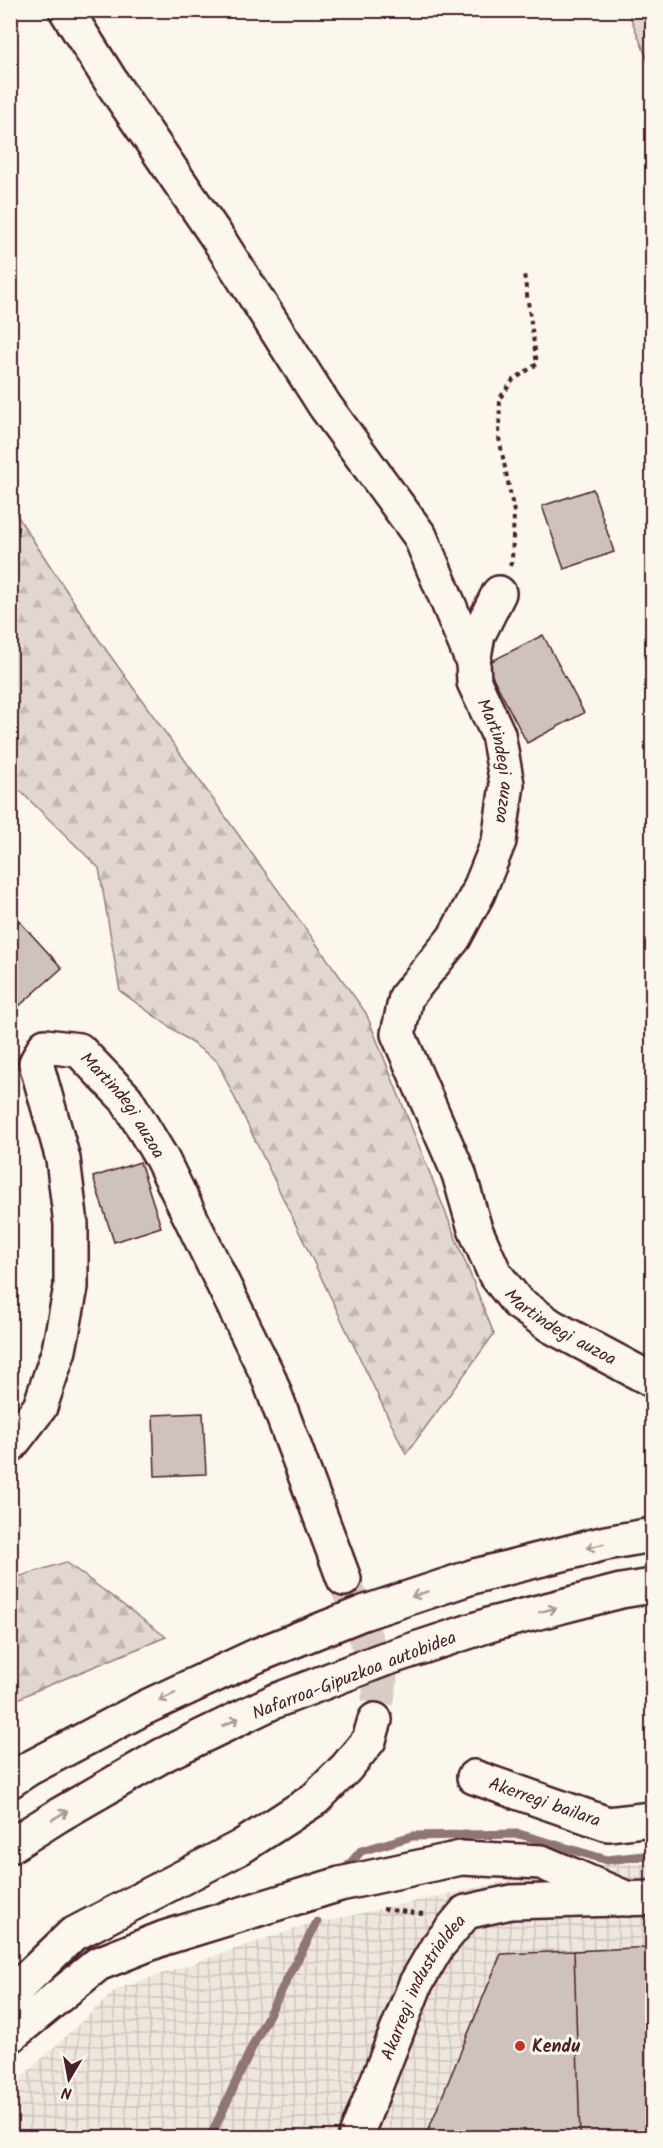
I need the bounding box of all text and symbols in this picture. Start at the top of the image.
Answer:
street label: Martindegi auzoa [468,694,520,825]
street label: Martindegi auzoa [72,1046,172,1165]
street label: Martindegi auzoa [496,1283,621,1374]
one-way arrow [586,1540,605,1552]
one-way arrow [411,1589,430,1600]
one-way arrow [538,1603,557,1615]
street label: Nafarroa-Gipuzkoa autobidea [248,1624,461,1729]
one-way arrow [159,1691,177,1703]
one-way arrow [222,1716,240,1727]
street label: Akerregi bailara [484,1770,604,1836]
one-way arrow [51,1808,68,1820]
street label: Akarregi industrialdea [374,1909,474,2065]
place label: Kendu [532,2033,580,2062]
marker: Kendu [513,2039,527,2053]
north arrow [39,2049,99,2109]
text: N [60,2079,74,2105]

